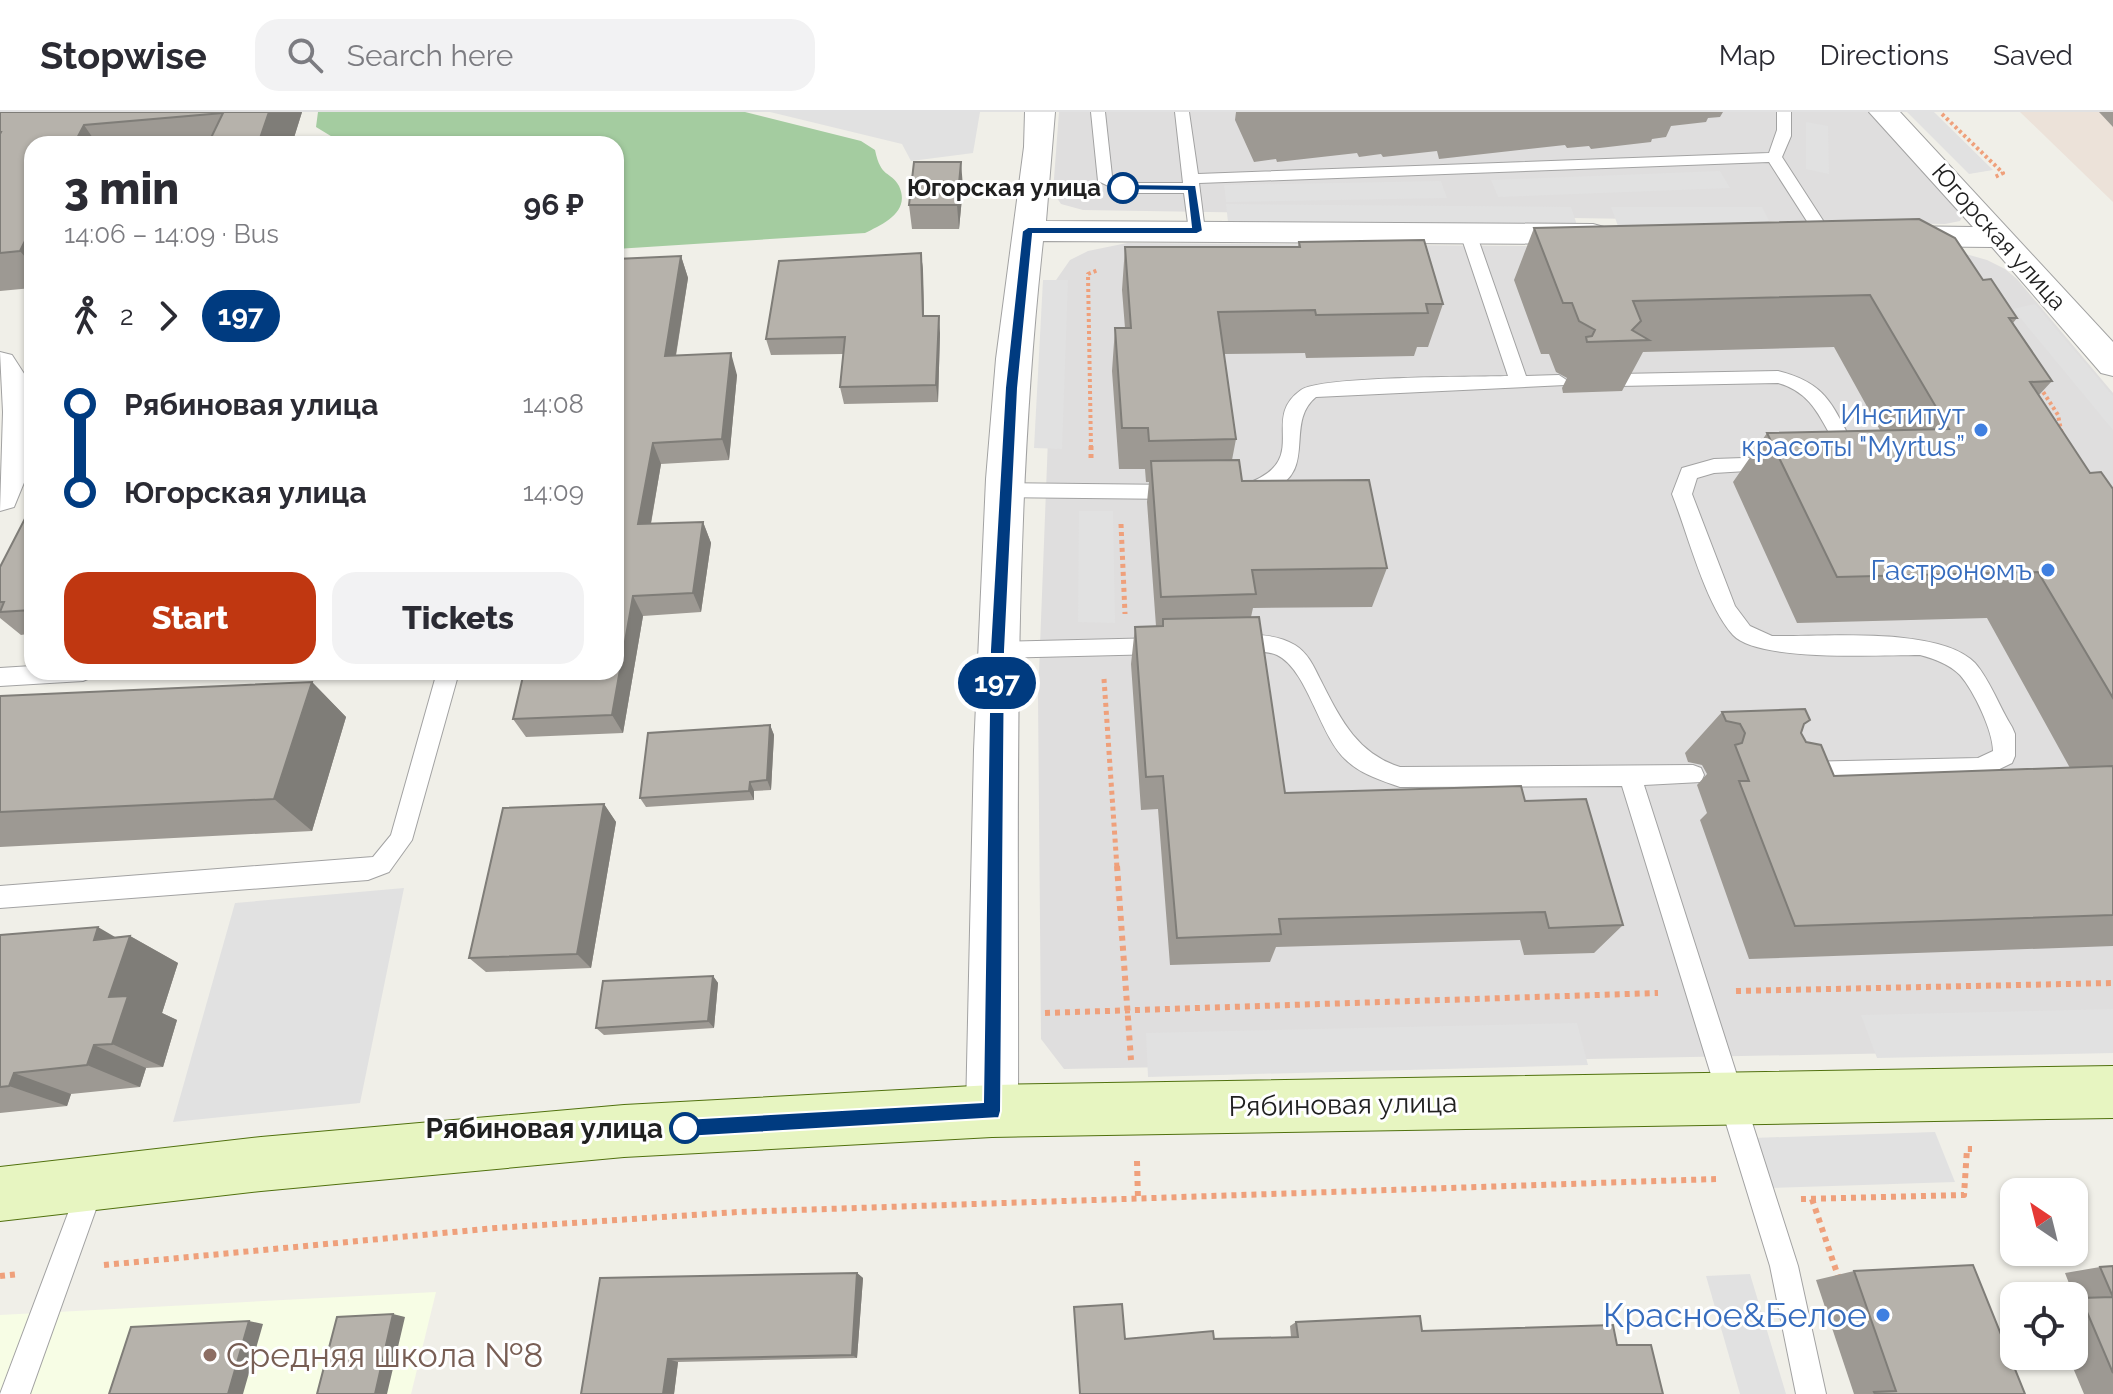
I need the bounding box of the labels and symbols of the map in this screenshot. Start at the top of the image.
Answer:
street label: Югорская улица [1926,158,2073,316]
place label: Югорская улица [907,173,1101,202]
marker: Югорская улица [1108,173,1138,203]
place label: Институт красоты "Myrtus” [1741,398,1965,463]
marker: Институт красоты "Myrtus” [1972,421,1990,439]
place label: Гастрономъ [1871,554,2032,587]
marker: Гастрономъ [2039,561,2057,579]
line badge: 197 [951,657,1043,709]
street label: Рябиновая улица [1228,1086,1458,1123]
place label: Рябиновая улица [426,1112,663,1145]
marker: Рябиновая улица [670,1113,700,1143]
north arrow [2000,1178,2088,1266]
place label: Красное&Белое [1603,1295,1867,1335]
marker: Красное&Белое [1874,1306,1892,1324]
place label: Средняя школа №8 [226,1335,543,1375]
marker: Средняя школа №8 [201,1346,219,1364]

